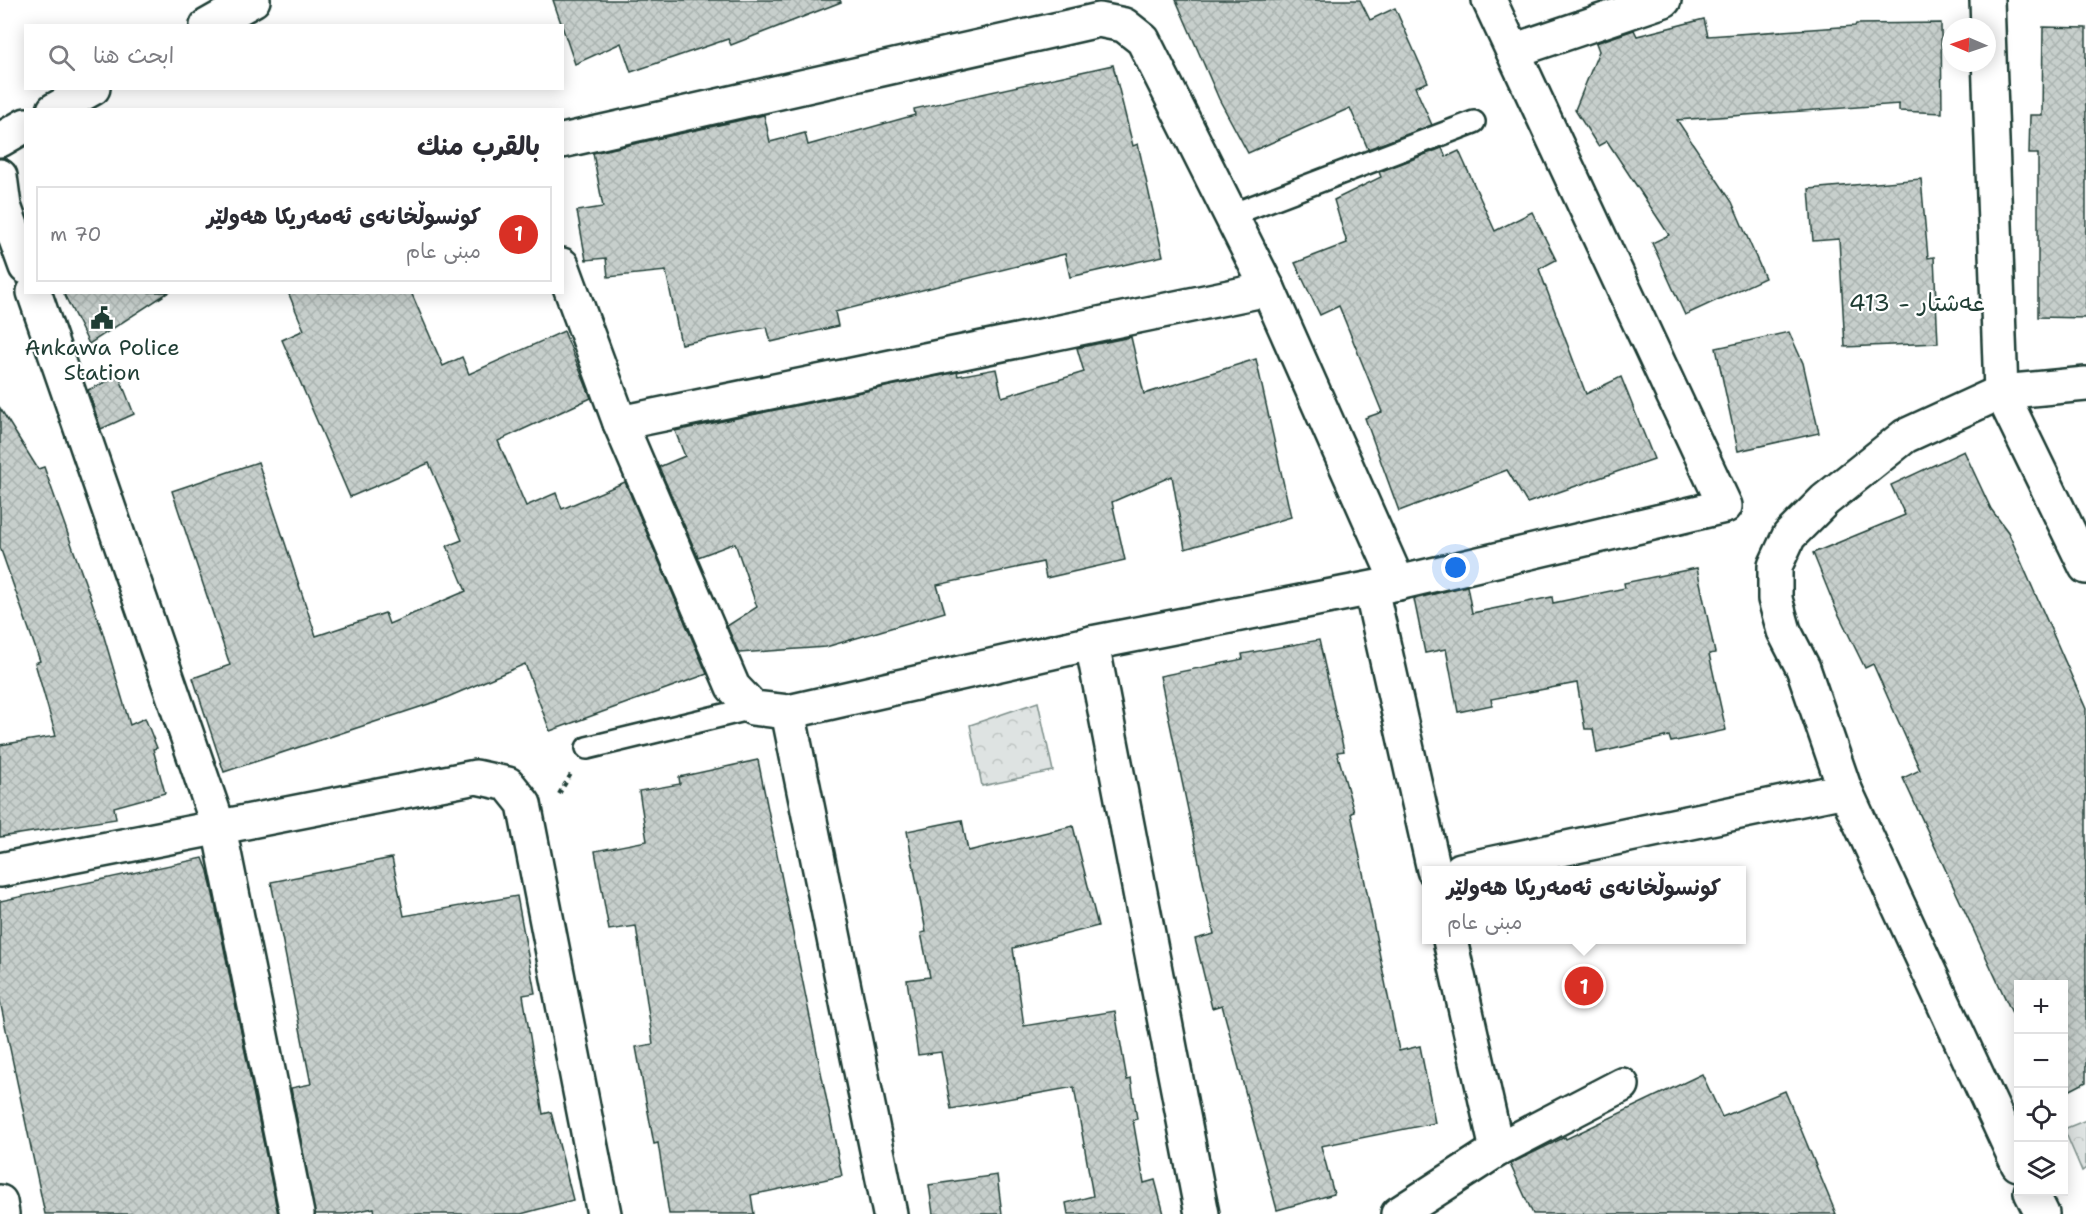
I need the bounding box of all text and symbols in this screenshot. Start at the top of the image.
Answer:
north arrow [1942,18,1996,72]
search box [24,24,564,90]
icon: search [45,41,78,74]
text: ابحث هنا [93,41,174,70]
text: بالقرب منك [417,128,540,163]
text: کونسوڵخانەی ئەمەریکا هەولێر [207,202,481,231]
text: 70 m [50,221,102,247]
text: 1 [514,221,523,247]
text: مبنى عام [406,238,481,264]
district label: عه‌شتار - 413 [1849,287,1985,319]
public building icon: Ankawa Police Station [89,305,115,331]
place label: Ankawa Police Station [24,333,180,387]
your location [1441,553,1470,582]
popup [1422,866,1746,944]
text: کونسوڵخانەی ئەمەریکا هەولێر [1447,873,1721,902]
text: مبنى عام [1447,909,1522,935]
pin: 1 [1564,964,1604,1008]
map controls [2014,980,2068,1196]
button: + [2014,980,2068,1034]
button: − [2014,1034,2068,1088]
button: locate [2014,1088,2068,1142]
button: layers [2014,1142,2068,1196]

